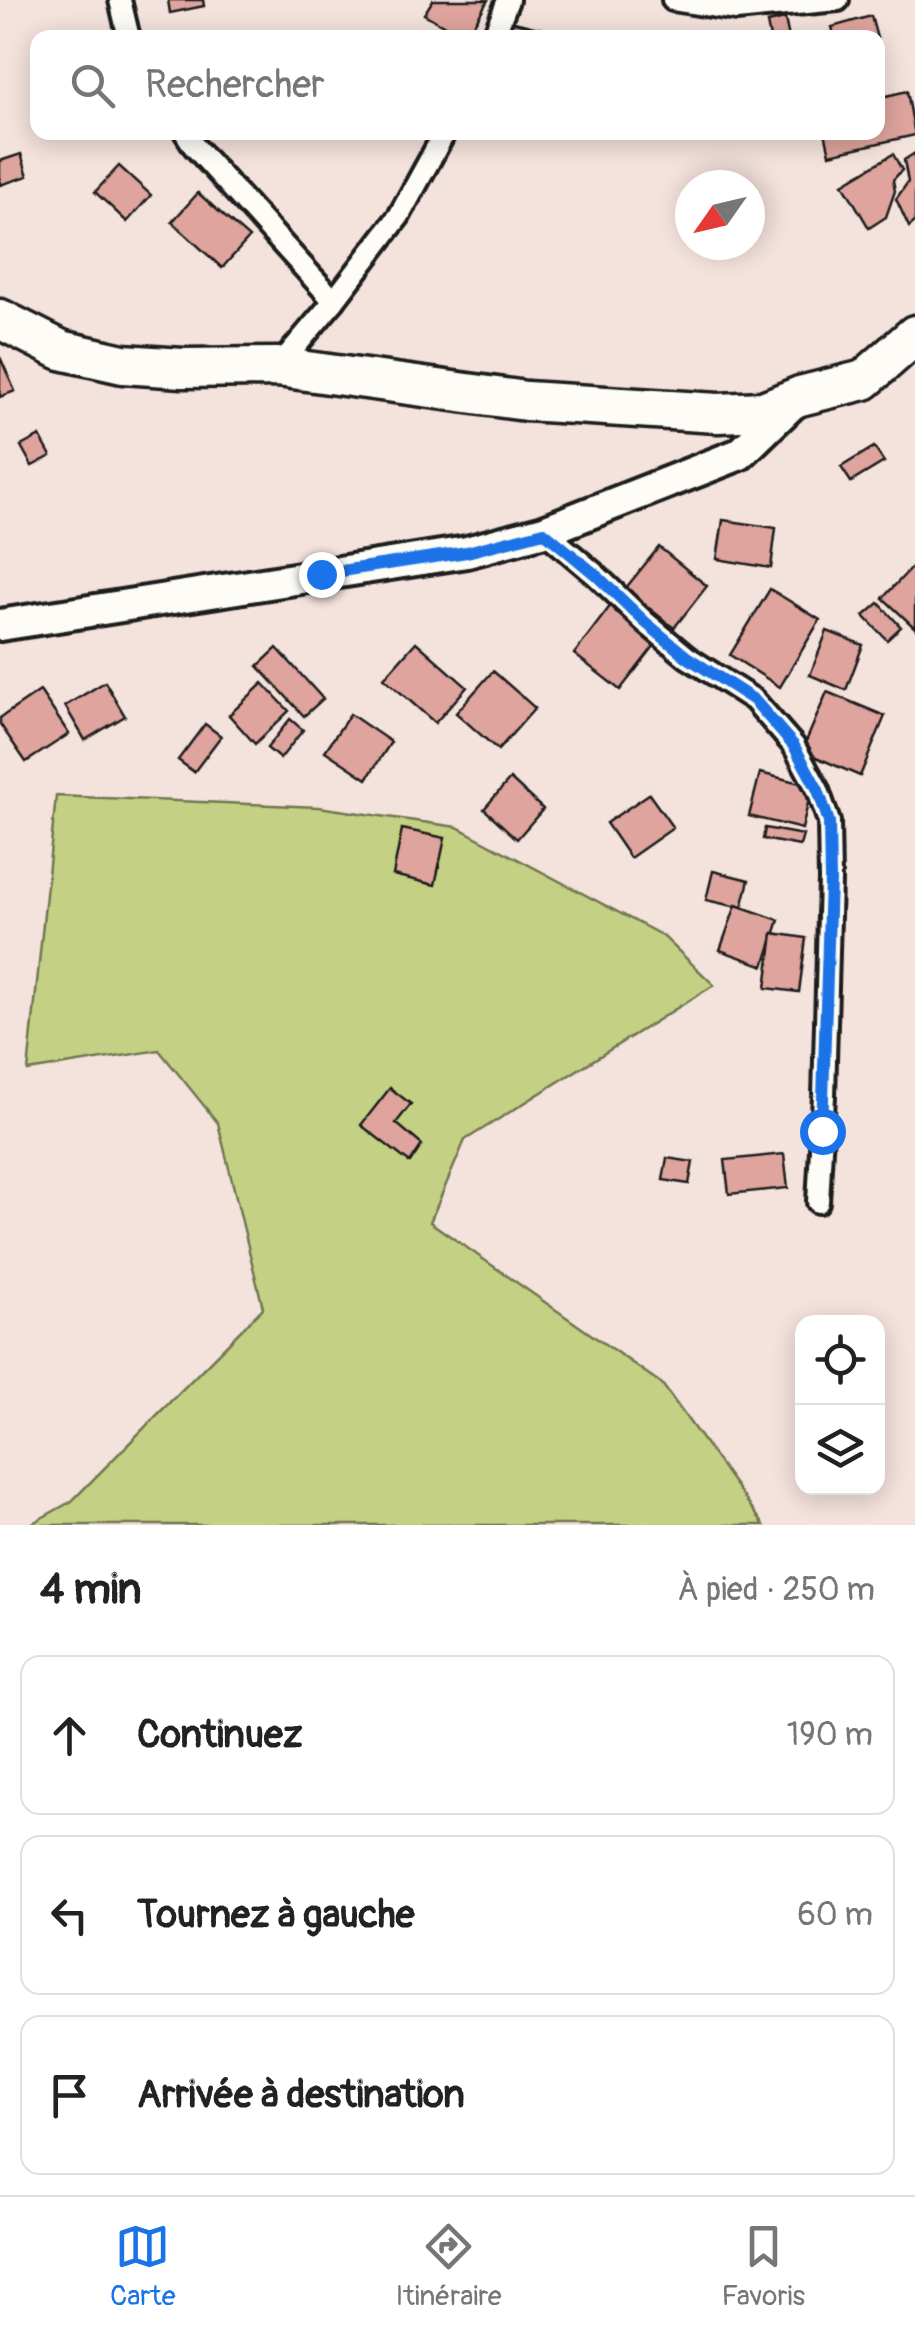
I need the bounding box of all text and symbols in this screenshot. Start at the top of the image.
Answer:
search box [30,30,885,140]
icon: search [65,58,120,113]
text: Rechercher [145,61,325,109]
north arrow [675,170,765,260]
route end [299,552,345,598]
route start [800,1109,846,1155]
map controls [795,1315,885,1495]
button: locate [795,1315,885,1405]
button: layers [795,1405,885,1495]
text: 4 min [40,1564,142,1616]
text: À pied · 250 m [678,1570,875,1610]
icon: ahead [42,1708,97,1763]
text: Continuez [137,1711,302,1759]
text: 190 m [787,1715,873,1755]
icon: left [42,1888,97,1943]
text: Tournez à gauche [137,1891,414,1939]
text: 60 m [797,1895,873,1935]
icon: arrive [42,2068,97,2123]
text: Arrivée à destination [137,2071,465,2119]
tab: Carte [110,2219,175,2314]
tab: Itinéraire [396,2219,501,2314]
tab: Favoris [722,2219,805,2314]

